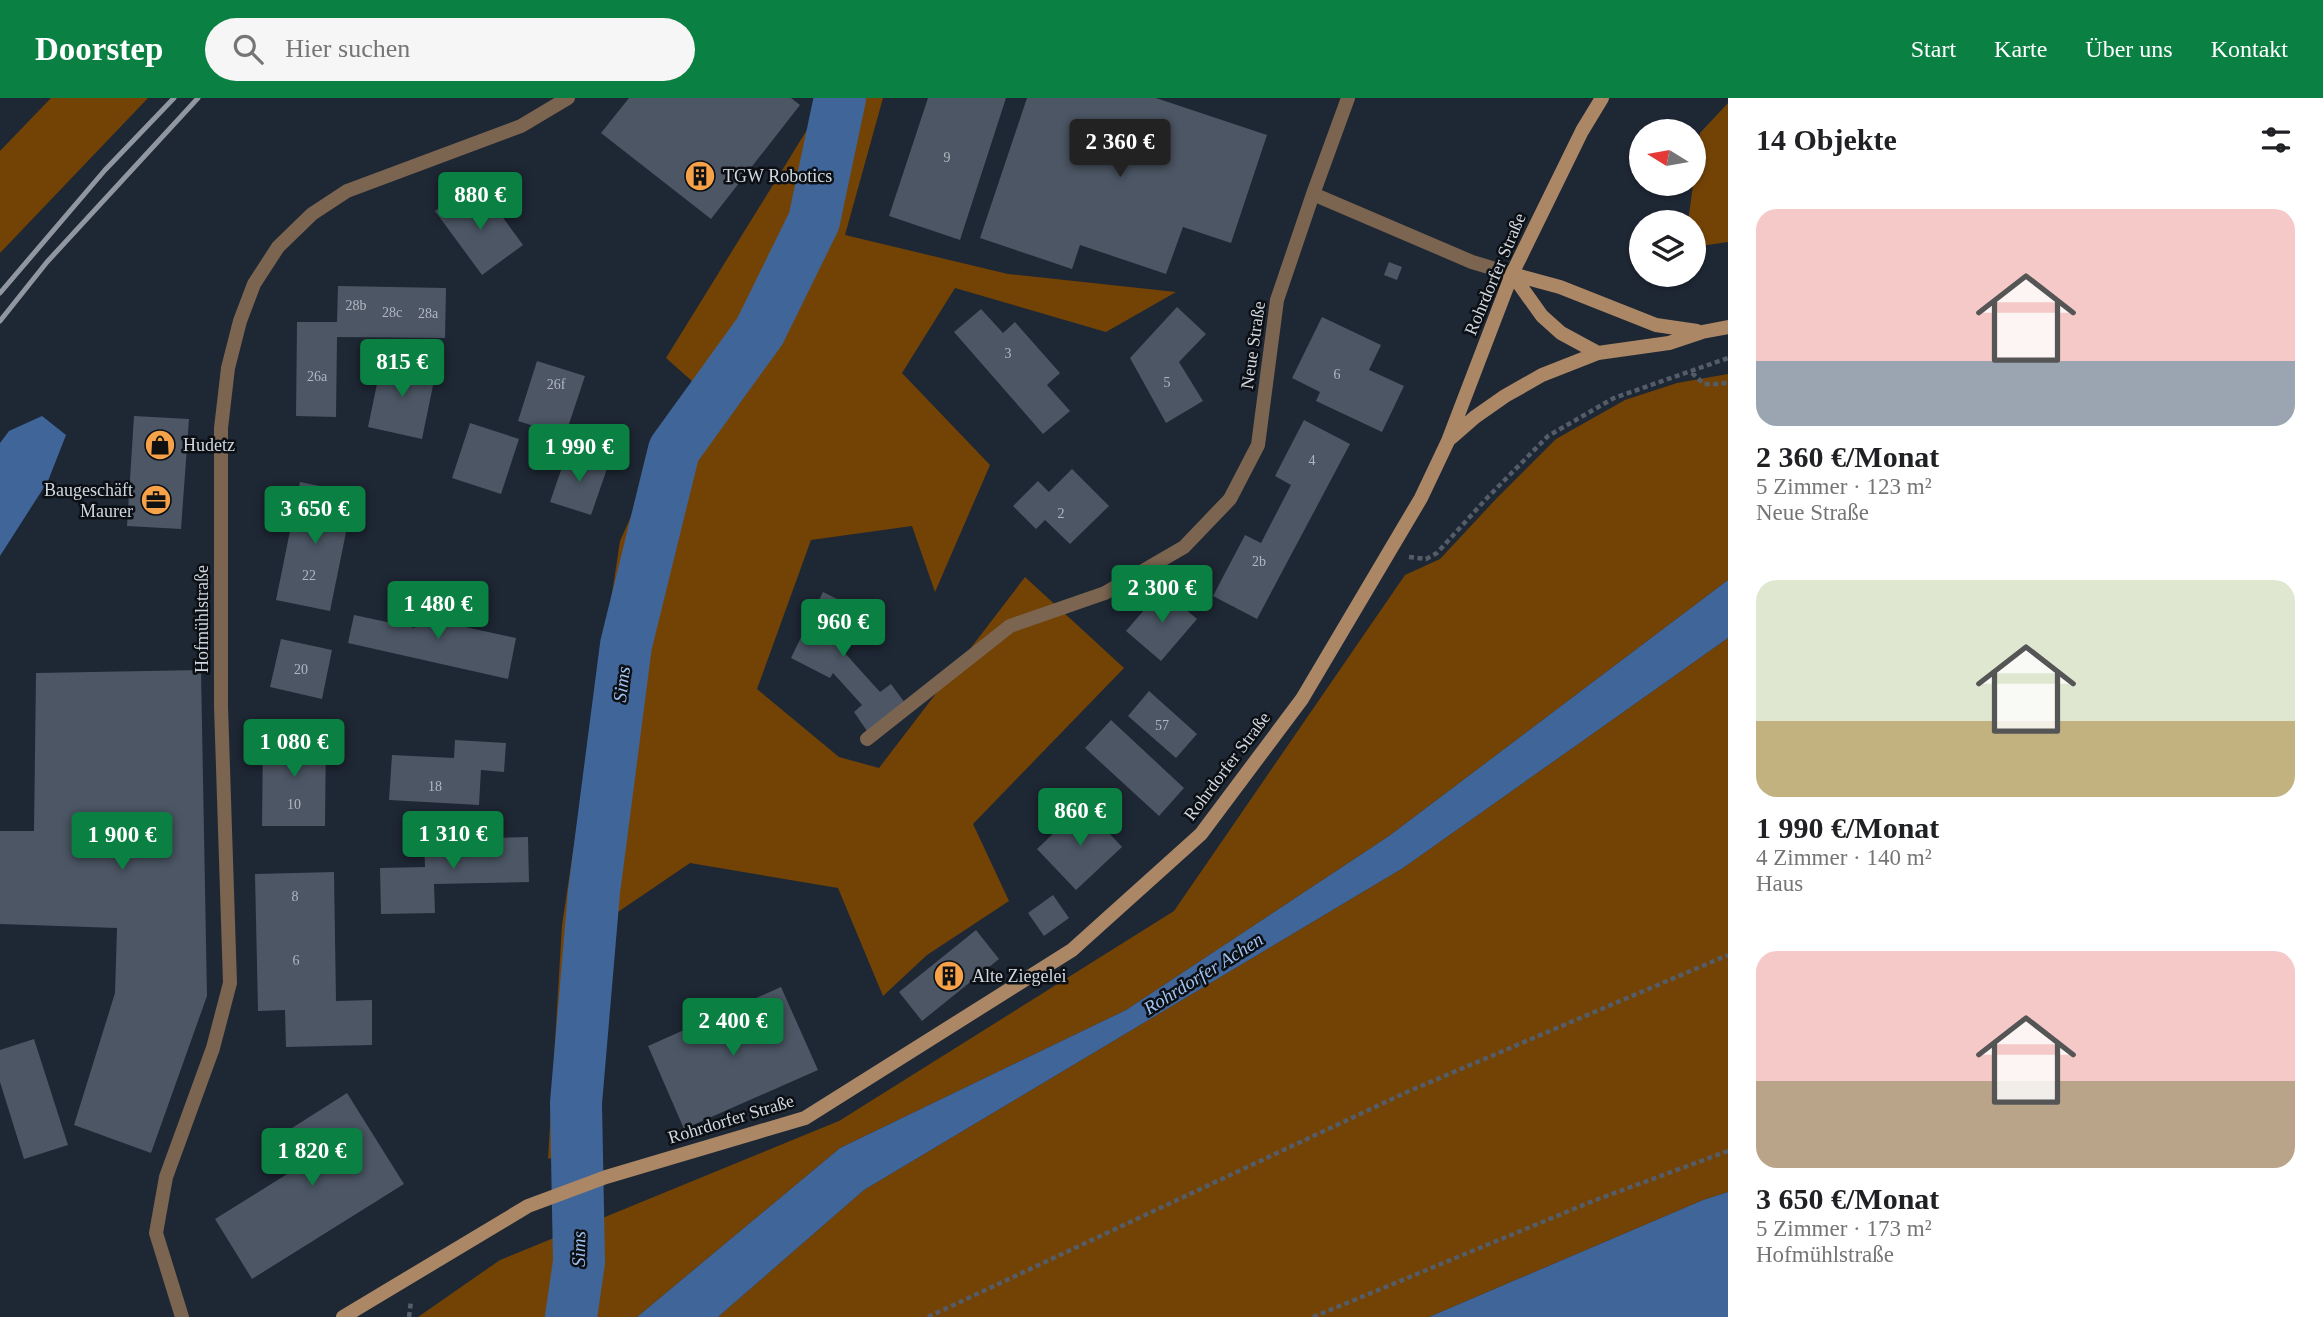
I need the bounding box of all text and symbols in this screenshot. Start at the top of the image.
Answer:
search box [205,18,695,81]
icon: search [229,30,267,68]
text: Doorstep [35,31,163,67]
text: Hier suchen [285,34,410,63]
text: Start [1911,36,1956,62]
text: Karte [1994,36,2047,62]
text: Über uns [2085,36,2173,62]
text: Kontakt [2211,36,2288,62]
north arrow [1629,119,1706,196]
map controls [1629,119,1706,287]
pin: 2 360 € [1055,120,1185,179]
icon: filters [2257,121,2295,159]
text: 14 Objekte [1756,123,1897,156]
text: 2 360 € [1086,129,1155,154]
house number: 9 [944,150,951,165]
building icon: TGW Robotics [683,159,717,193]
place label: TGW Robotics [723,166,832,186]
pin: 880 € [431,172,529,232]
text: 880 € [454,182,506,207]
street label: Rohrdorfer Straße [1460,210,1530,338]
button: layers [1629,210,1706,287]
icon: home [1963,255,2089,381]
house number: 28b [346,298,367,313]
street label: Neue Straße [1237,300,1269,390]
house number: 28c [382,305,402,320]
house number: 28a [418,306,439,321]
pin: 815 € [353,340,451,399]
house number: 3 [1005,346,1012,361]
text: 815 € [376,349,428,374]
house number: 6 [1334,367,1341,382]
house number: 26a [307,369,328,384]
house number: 5 [1164,375,1171,390]
house number: 26f [547,377,566,392]
pin: 1 990 € [514,424,644,484]
shop icon: Hudetz [143,428,177,462]
text: 1 990 € [545,434,614,459]
place label: Hudetz [183,435,235,455]
text: 2 360 €/Monat [1756,440,1939,473]
house number: 4 [1309,453,1316,468]
text: 5 Zimmer · 123 m² [1756,474,1932,499]
place label: Baugeschäft Maurer [44,480,133,521]
office icon: Baugeschäft Maurer [139,483,173,517]
pin: 3 650 € [250,486,380,546]
text: 3 650 € [281,496,350,521]
text: Neue Straße [1756,500,1869,525]
house number: 2 [1058,506,1065,521]
house number: 2b [1252,554,1266,569]
street label: Hofmühlstraße [192,565,212,673]
pin: 2 300 € [1097,566,1227,625]
house number: 22 [302,568,316,583]
text: 2 300 € [1128,575,1197,600]
pin: 1 480 € [373,582,503,641]
text: 1 480 € [404,591,473,616]
pin: 960 € [794,600,892,659]
text: 960 € [817,609,869,634]
icon: home [1963,626,2089,752]
house number: 20 [294,662,308,677]
water label: Sims [609,665,634,703]
street label: Rohrdorfer Straße [1180,708,1274,824]
house number: 57 [1155,718,1169,733]
pin: 1 080 € [229,720,359,779]
text: 1 080 € [260,729,329,754]
house number: 18 [428,779,442,794]
pin: 860 € [1031,788,1129,848]
house number: 10 [287,797,301,812]
text: 860 € [1054,798,1106,823]
text: 1 990 €/Monat [1756,811,1939,844]
pin: 1 900 € [57,812,187,872]
pin: 1 310 € [388,812,518,871]
text: 1 310 € [419,821,488,846]
text: 1 900 € [88,822,157,847]
text: 4 Zimmer · 140 m² [1756,845,1932,870]
text: Haus [1756,871,1803,896]
house number: 8 [292,889,299,904]
water label: Rohrdorfer Achen [1139,928,1267,1019]
house number: 6 [293,953,300,968]
building icon: Alte Ziegelei [932,959,966,993]
place label: Alte Ziegelei [972,966,1066,986]
icon: home [1963,997,2089,1123]
pin: 2 400 € [668,998,798,1058]
text: 2 400 € [699,1008,768,1033]
street label: Rohrdorfer Straße [666,1090,796,1148]
pin: 1 820 € [247,1128,377,1188]
text: 1 820 € [278,1138,347,1163]
text: 3 650 €/Monat [1756,1182,1939,1215]
text: 5 Zimmer · 173 m² [1756,1216,1932,1241]
water label: Sims [568,1231,589,1267]
text: Hofmühlstraße [1756,1242,1894,1267]

